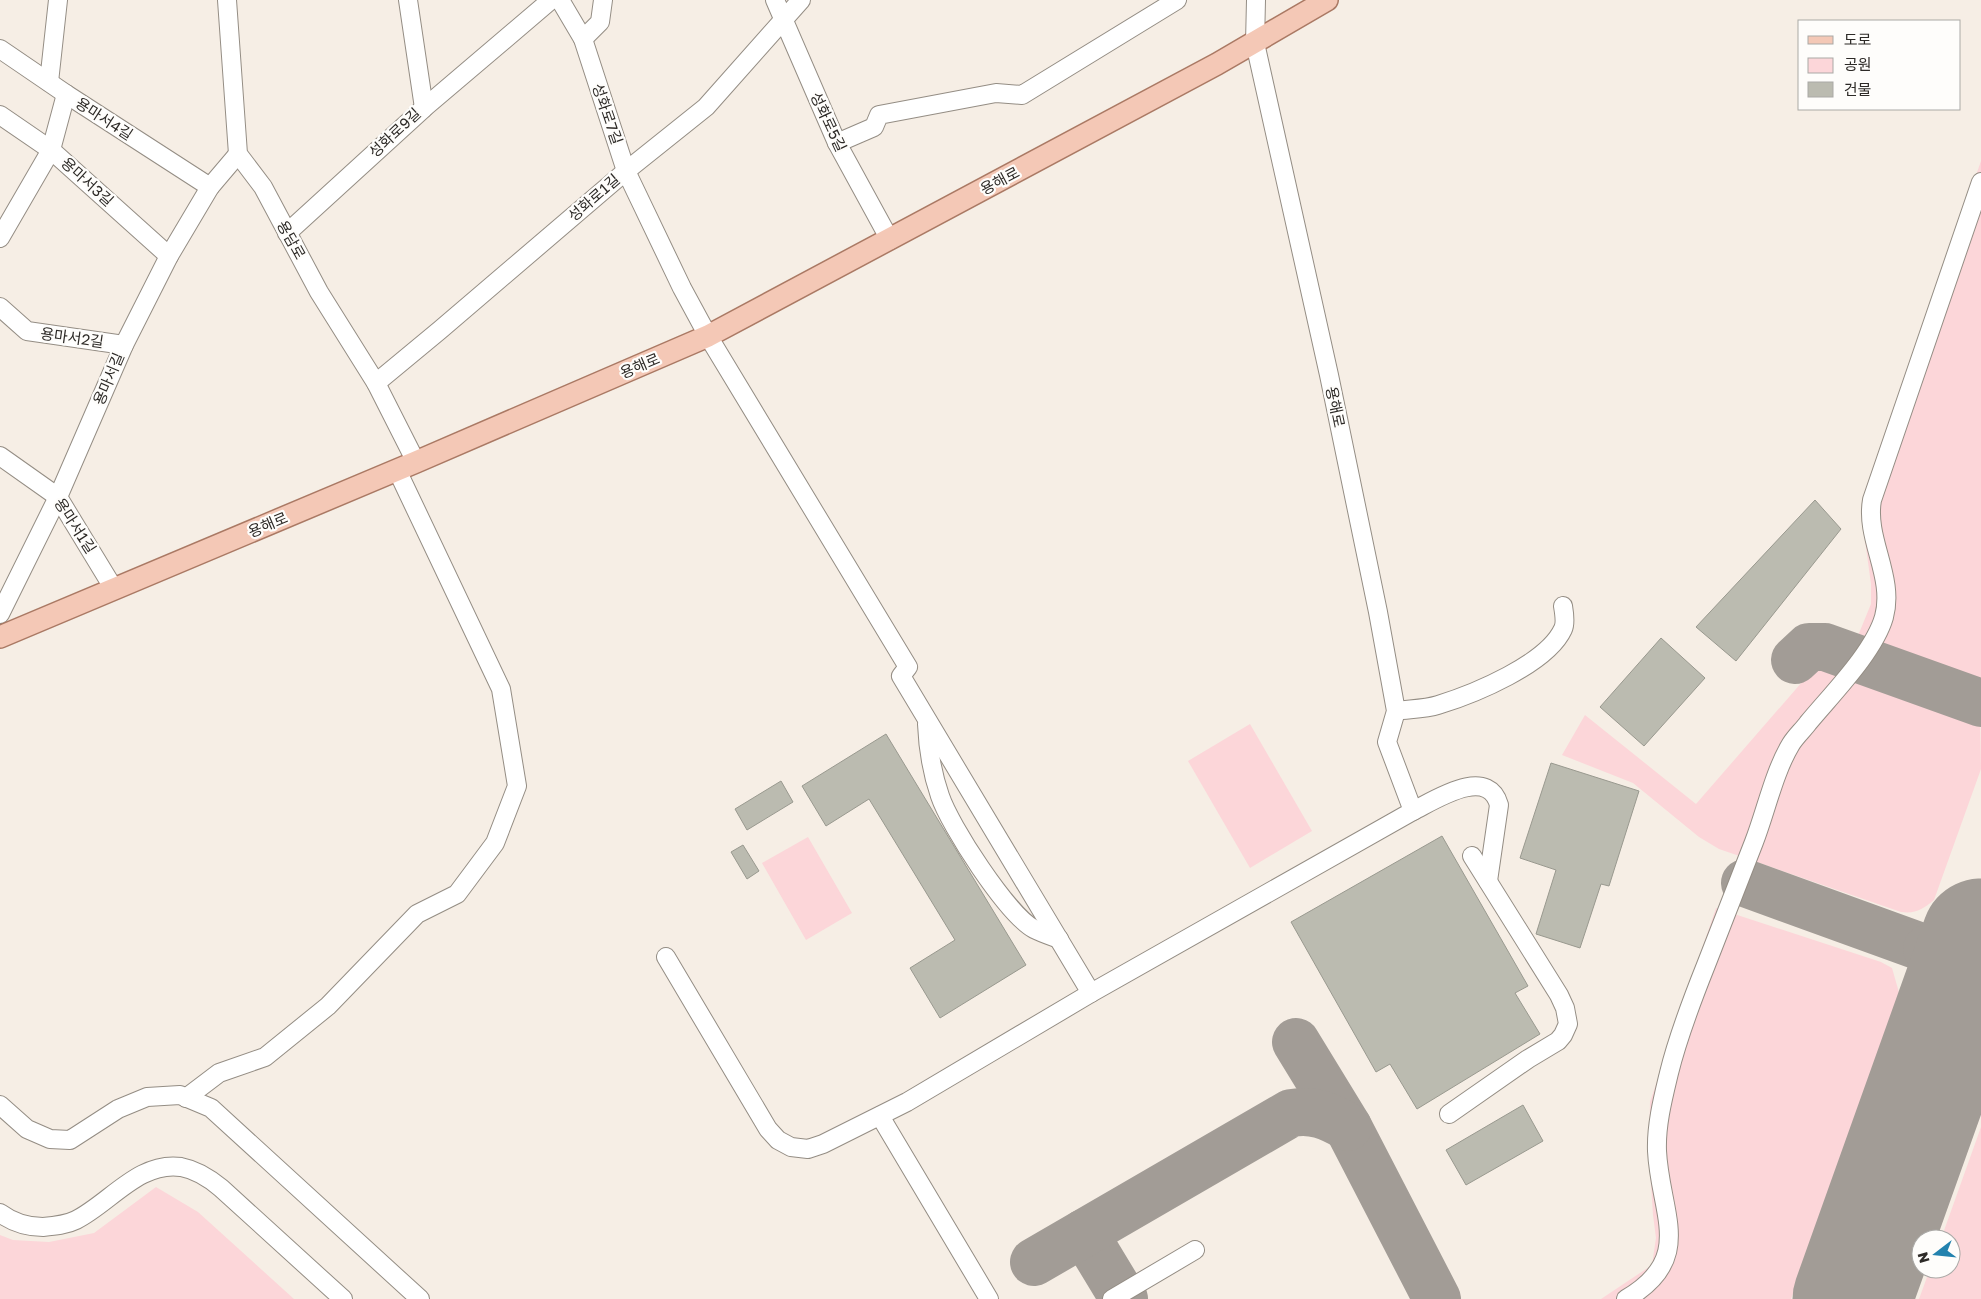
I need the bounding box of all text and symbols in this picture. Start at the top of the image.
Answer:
legend [1798,20,1961,110]
text: 도로 [1844,30,1872,48]
text: 공원 [1844,55,1872,73]
text: 건물 [1844,80,1872,98]
street label: 성화로7길 [589,81,627,146]
street label: 성화로5길 [807,89,851,154]
street label: 용마서4길 [73,93,136,143]
street label: 성화로9길 [365,104,424,161]
street label: 용마서3길 [58,153,117,209]
street label: 용해로 [977,162,1022,198]
street label: 성화로1길 [564,170,623,225]
street label: 용담로 [274,217,310,262]
street label: 용마서2길 [39,324,105,350]
street label: 용해로 [617,349,662,381]
street label: 용마서길 [89,350,127,408]
street label: 용해로 [1323,385,1349,429]
street label: 용마서1길 [51,494,100,557]
street label: 용해로 [245,508,290,540]
north arrow [1911,1229,1961,1279]
text: N [1913,1250,1933,1265]

